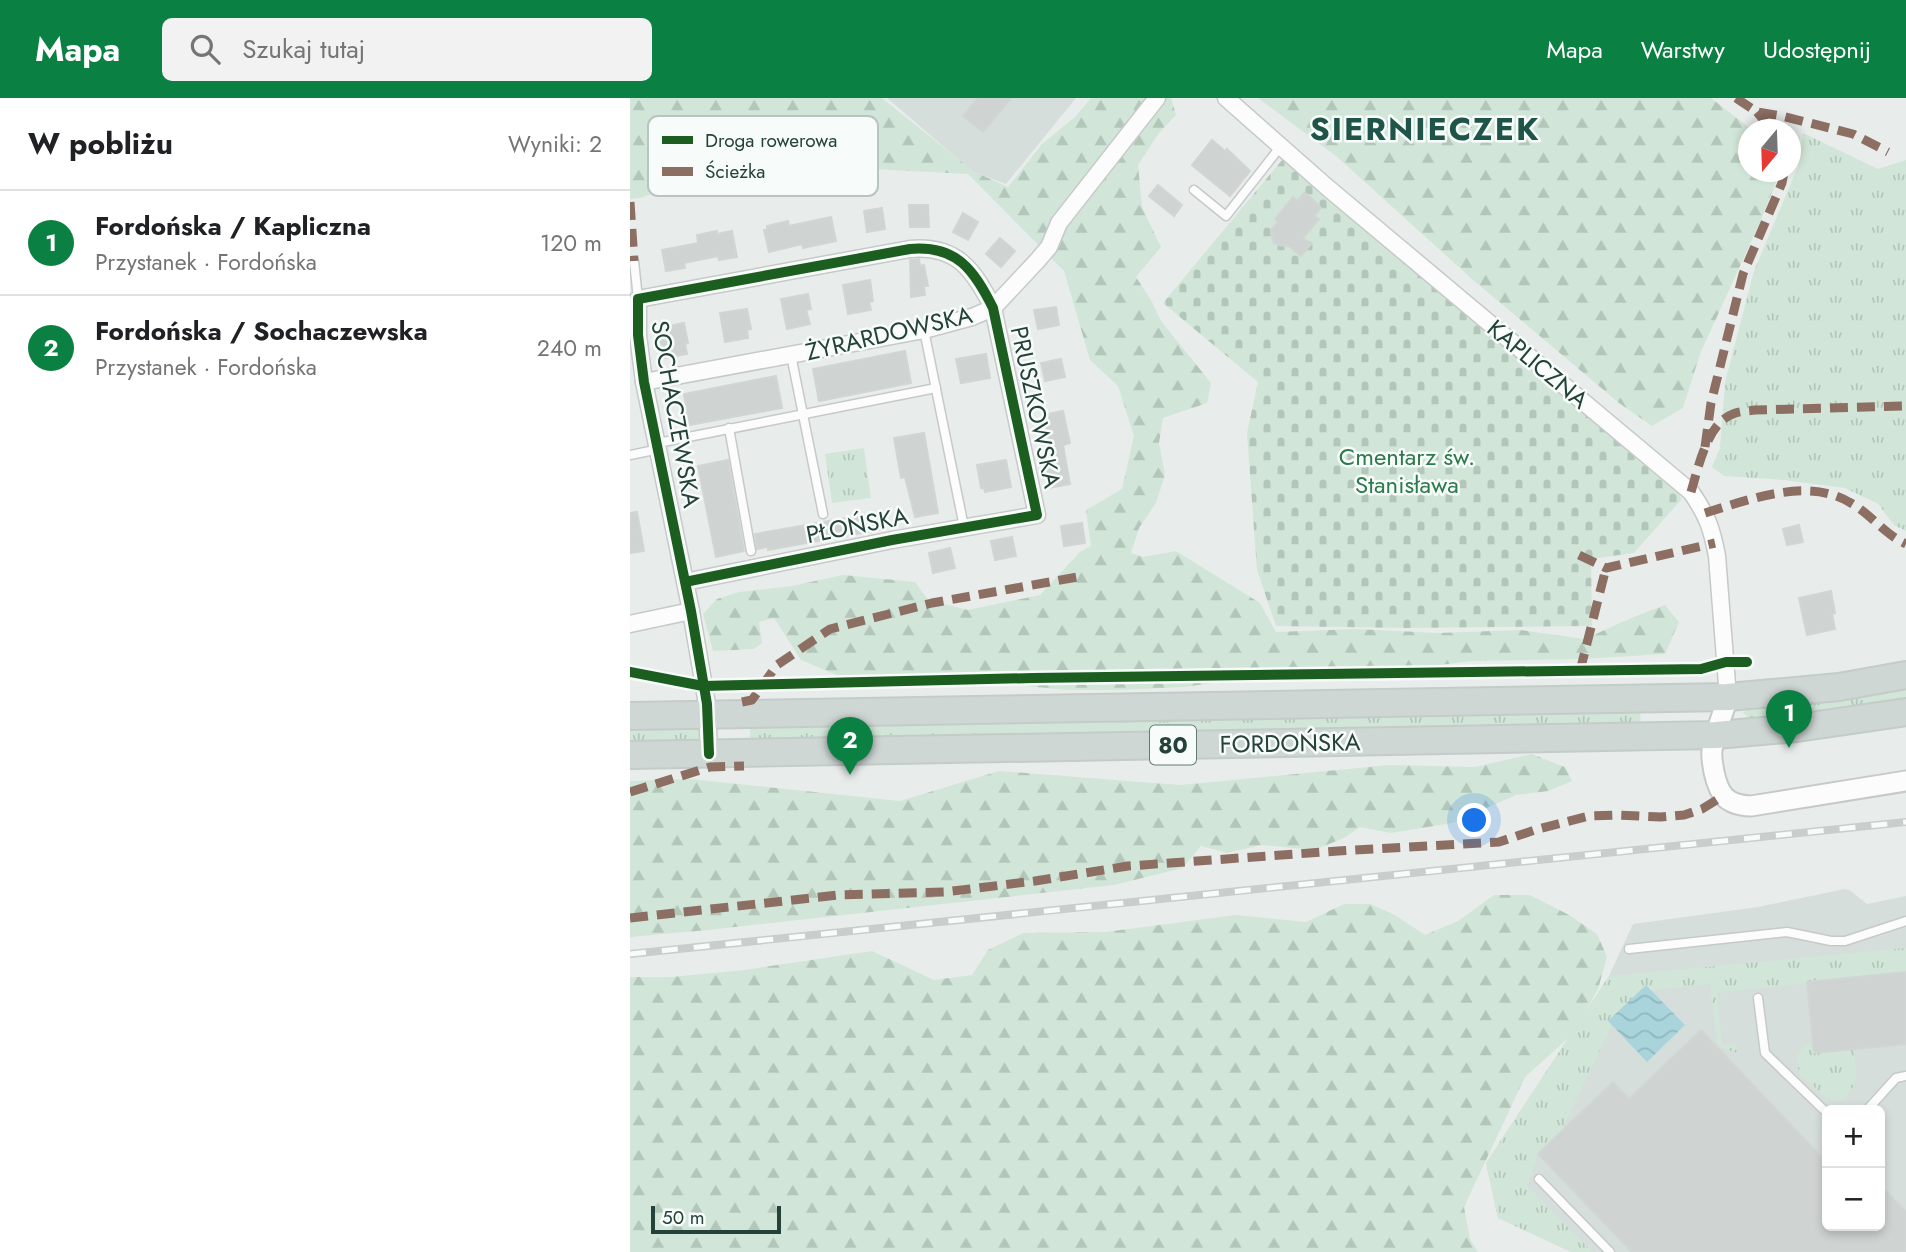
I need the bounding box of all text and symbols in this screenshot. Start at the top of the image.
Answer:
search box [162,18,652,81]
text: Mapa [35,26,120,73]
icon: search [186,30,224,68]
text: Szukaj tutaj [242,30,365,68]
text: Mapa [1546,32,1603,67]
text: Warstwy [1641,32,1725,67]
text: Udostępnij [1763,32,1871,67]
district label: SIERNIECZEK [1310,106,1540,152]
legend [648,116,878,196]
north arrow [1738,119,1801,182]
text: W pobliżu [28,122,173,165]
text: Wyniki: 2 [508,127,602,161]
text: Droga rowerowa [705,127,837,154]
text: Ścieżka [705,158,765,185]
text: Fordońska / Kapliczna [95,207,371,245]
text: 1 [45,226,57,260]
text: 120 m [540,226,602,260]
text: Przystanek · Fordońska [95,245,317,279]
street label: ŻYRARDOWSKA [802,297,976,369]
street label: KAPLICZNA [1480,311,1596,417]
text: Fordońska / Sochaczewska [95,312,428,350]
street label: SOCHACZEWSKA [642,318,710,511]
street label: PRUSZKOWSKA [1002,323,1070,491]
text: 2 [43,331,59,365]
text: 240 m [537,331,602,365]
text: Przystanek · Fordońska [95,350,317,384]
park label: Cmentarz św. Stanisława [1339,439,1475,502]
street label: PŁOŃSKA [803,498,911,552]
pin: 1 [1766,690,1812,748]
pin: 2 [827,717,873,775]
street label: FORDOŃSKA [1219,724,1361,762]
road number: 80 [1150,726,1196,764]
your location [1457,803,1491,837]
map controls [1822,1105,1885,1231]
button: + [1822,1105,1885,1168]
button: − [1822,1168,1885,1231]
scale bar [651,1203,780,1235]
text: 50 m [662,1204,705,1231]

